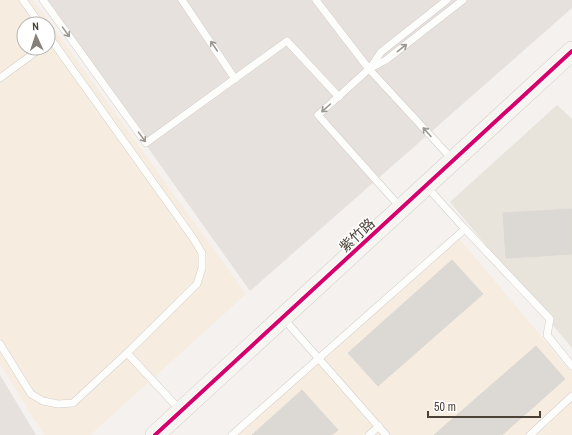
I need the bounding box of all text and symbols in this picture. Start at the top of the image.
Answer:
north arrow [16,16,56,56]
text: N [32,19,39,33]
one-way arrow [62,26,70,37]
one-way arrow [210,41,218,52]
one-way arrow [397,44,408,52]
one-way arrow [321,103,331,113]
one-way arrow [422,127,432,137]
one-way arrow [137,132,146,143]
street label: 紫竹路 [336,214,378,256]
scale bar [428,393,540,419]
text: 50 m [434,399,456,415]

